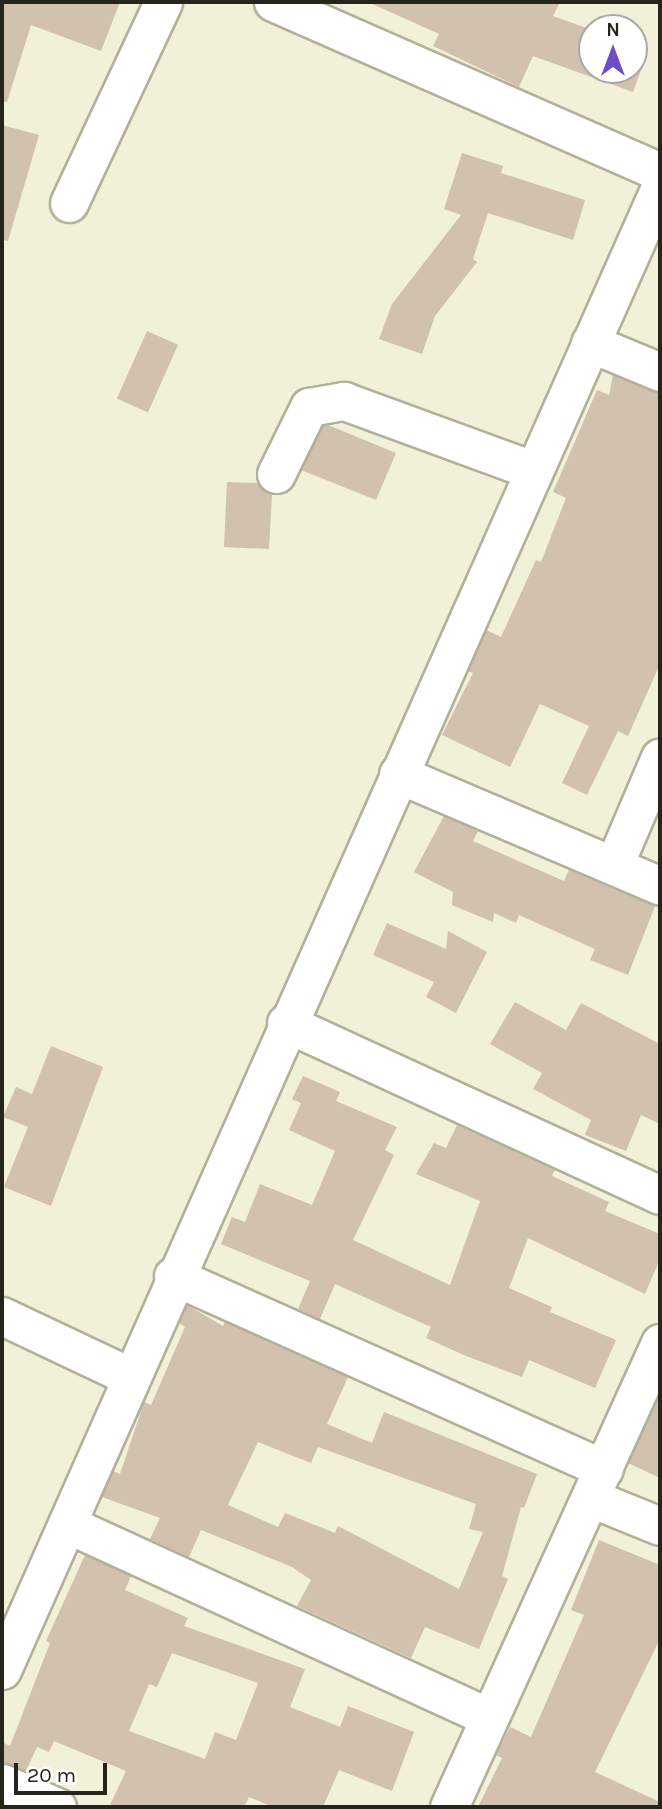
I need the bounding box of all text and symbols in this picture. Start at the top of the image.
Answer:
north arrow [578,14,648,84]
text: N [606,19,620,41]
scale bar [18,1750,110,1794]
text: 20 m [27,1763,76,1787]

